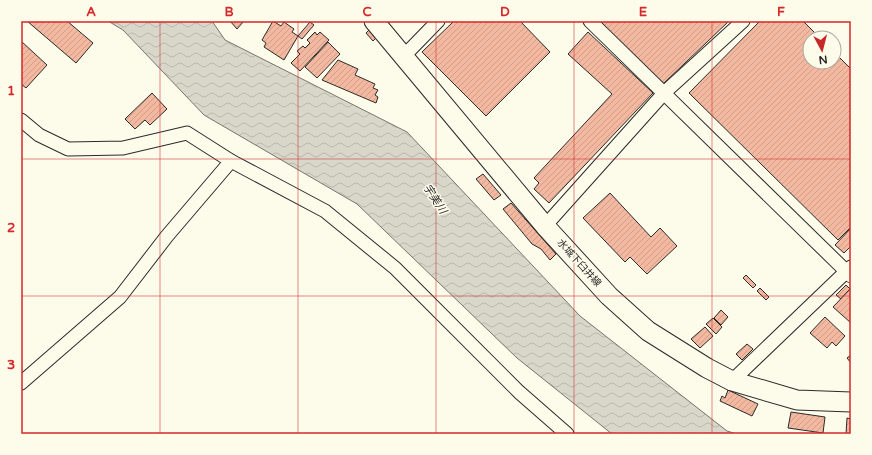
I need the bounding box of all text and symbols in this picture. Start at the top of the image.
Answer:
text: A [86,4,96,20]
text: B [224,4,234,20]
text: C [362,4,372,20]
text: D [500,4,510,20]
text: E [639,4,647,20]
text: F [777,4,785,20]
north arrow [802,30,842,70]
text: N [818,52,828,66]
text: 1 [7,83,15,99]
water label: 宇美川 [421,182,450,217]
text: 2 [7,220,15,236]
street label: 水城下臼井線 [554,237,604,289]
text: 3 [7,357,15,373]

